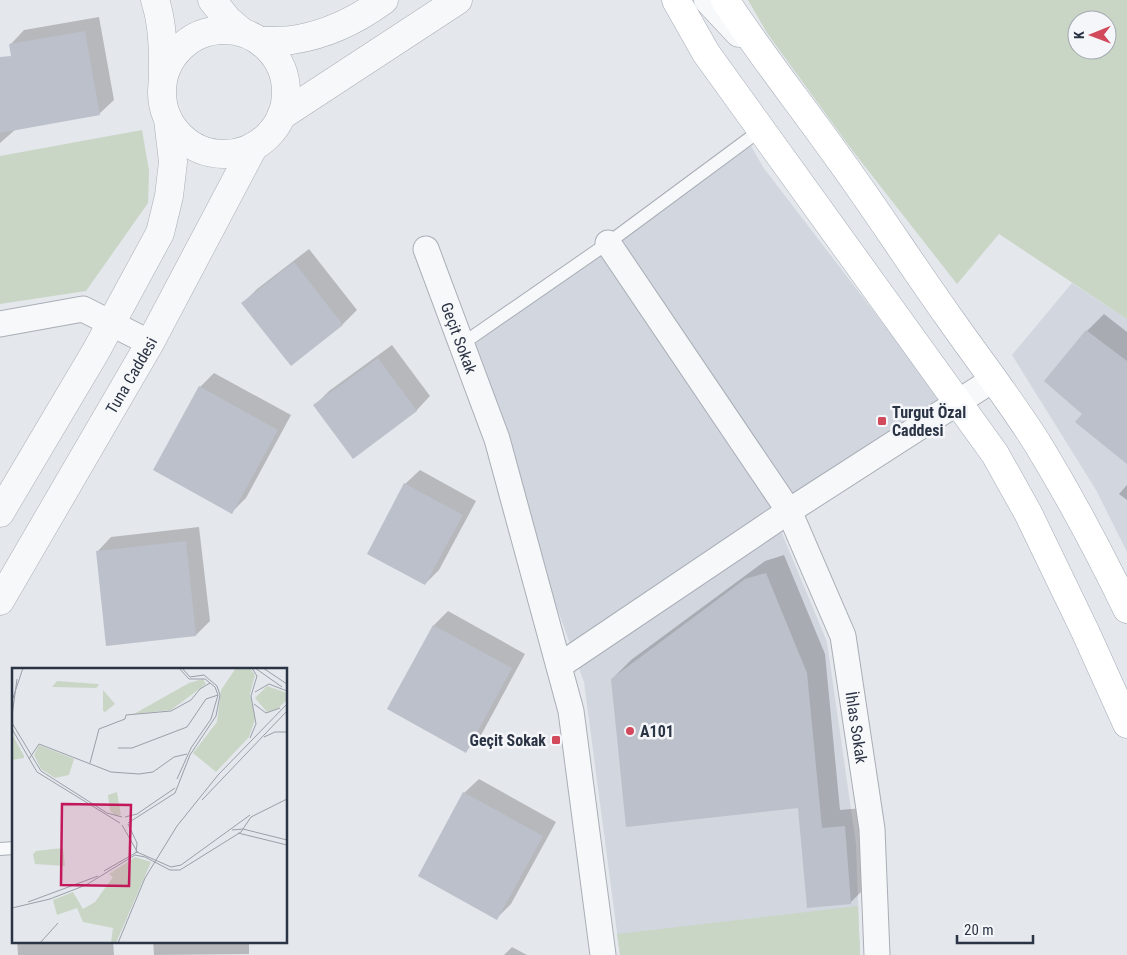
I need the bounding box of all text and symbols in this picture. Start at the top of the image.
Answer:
north arrow [1067,10,1117,60]
text: K [1071,31,1087,39]
street label: Geçit Sokak [437,300,482,377]
street label: Tuna Caddesi [101,334,161,417]
place label: Turgut Özal Caddesi [892,403,966,440]
marker: Turgut Özal Caddesi [876,415,888,427]
inset map [12,668,288,942]
street label: İhlas Sokak [842,690,872,765]
place label: A101 [640,722,674,741]
marker: A101 [624,725,636,737]
place label: Geçit Sokak [470,731,546,750]
marker: Geçit Sokak [550,734,562,746]
scale bar [957,912,1033,944]
text: 20 m [964,921,994,939]

